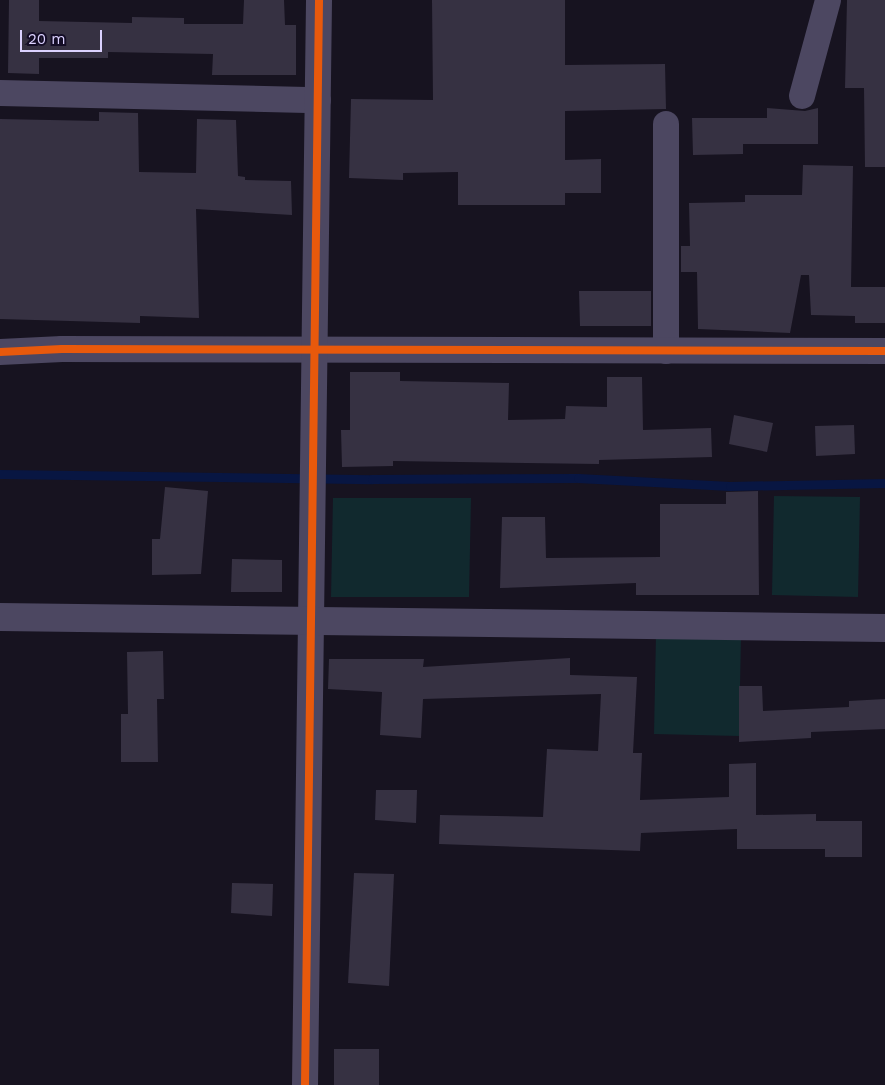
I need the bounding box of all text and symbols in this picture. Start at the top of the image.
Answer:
scale bar [22,20,105,52]
text: 20 m [28,30,66,48]

